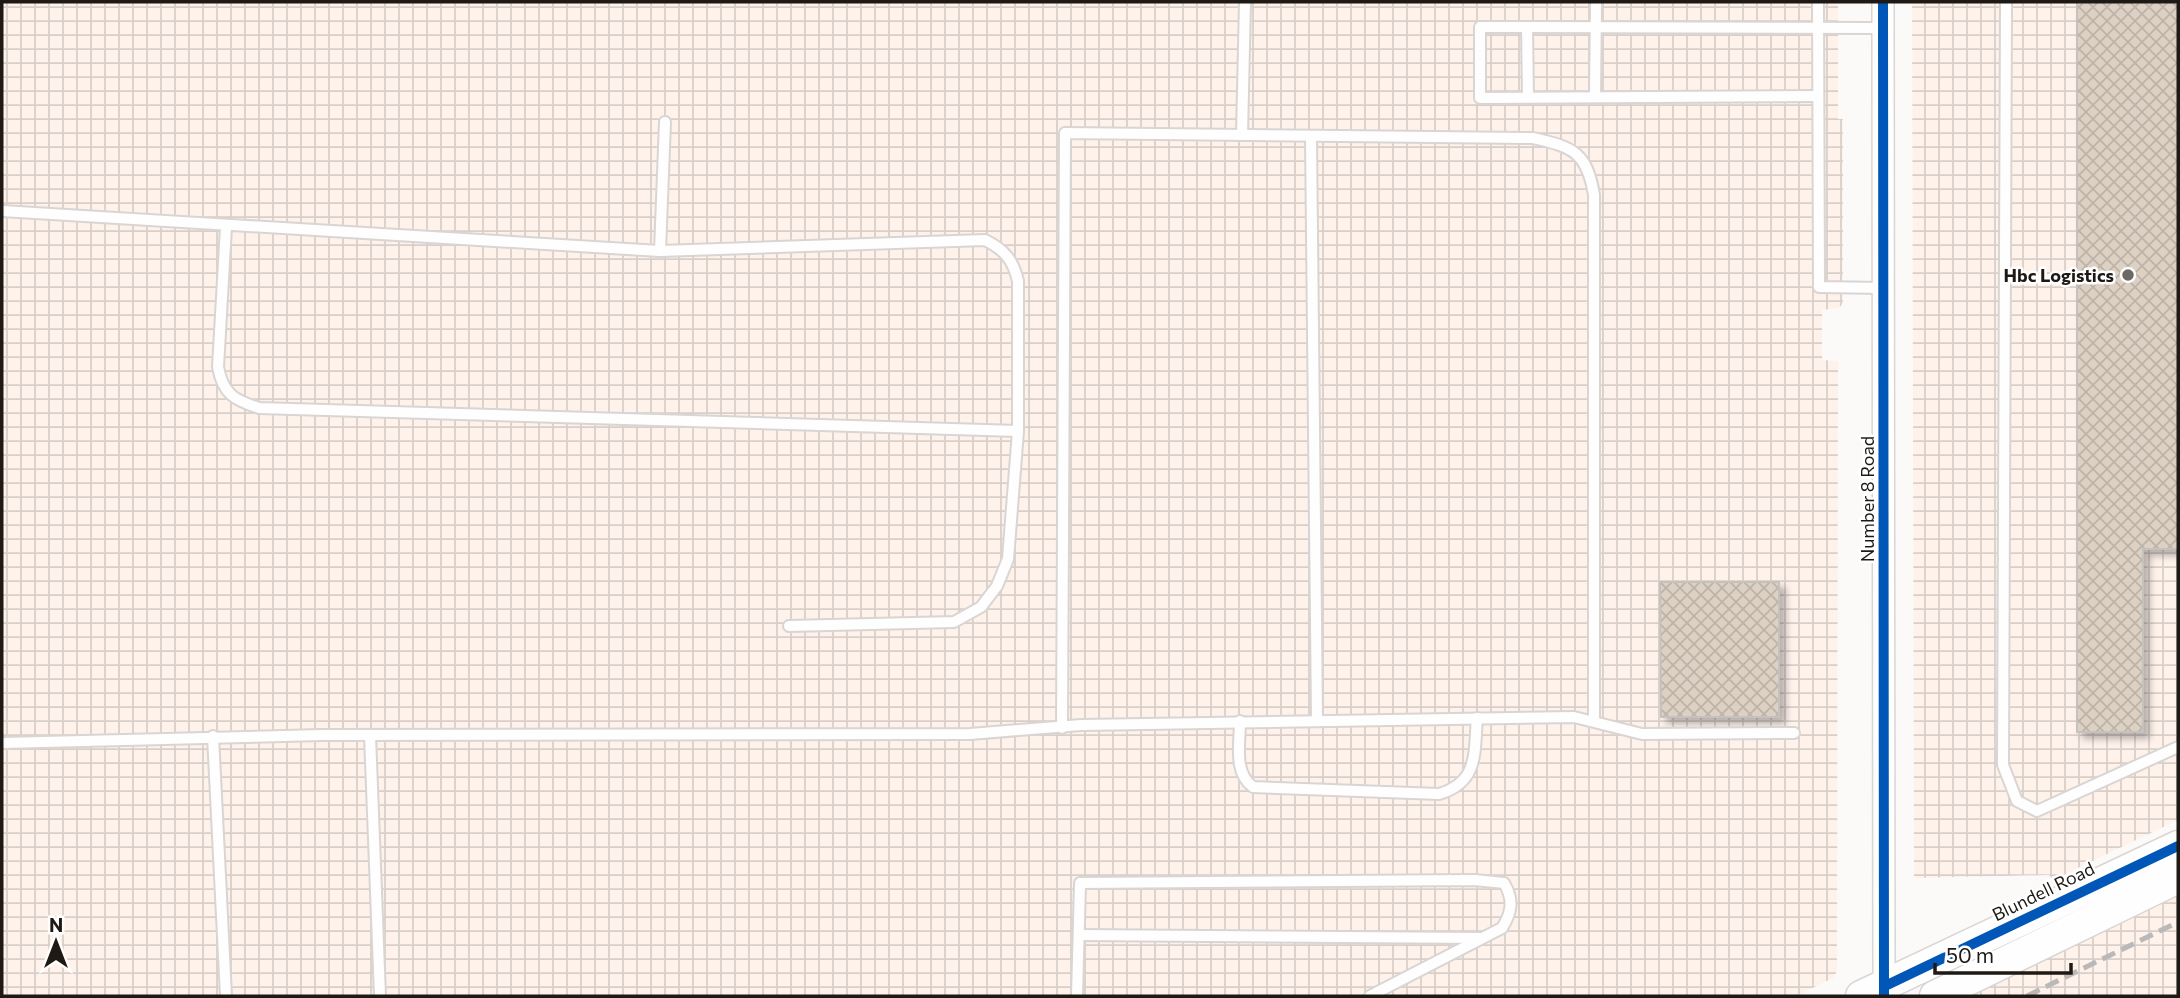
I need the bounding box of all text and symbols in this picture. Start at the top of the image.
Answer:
place label: Hbc Logistics [2004,264,2114,286]
marker: Hbc Logistics [2120,267,2136,283]
street label: Number 8 Road [1856,436,1878,562]
street label: Blundell Road [1988,857,2098,925]
north arrow [21,907,91,977]
text: N [49,913,63,936]
scale bar [1935,932,2072,976]
text: 50 m [1946,942,1994,967]

